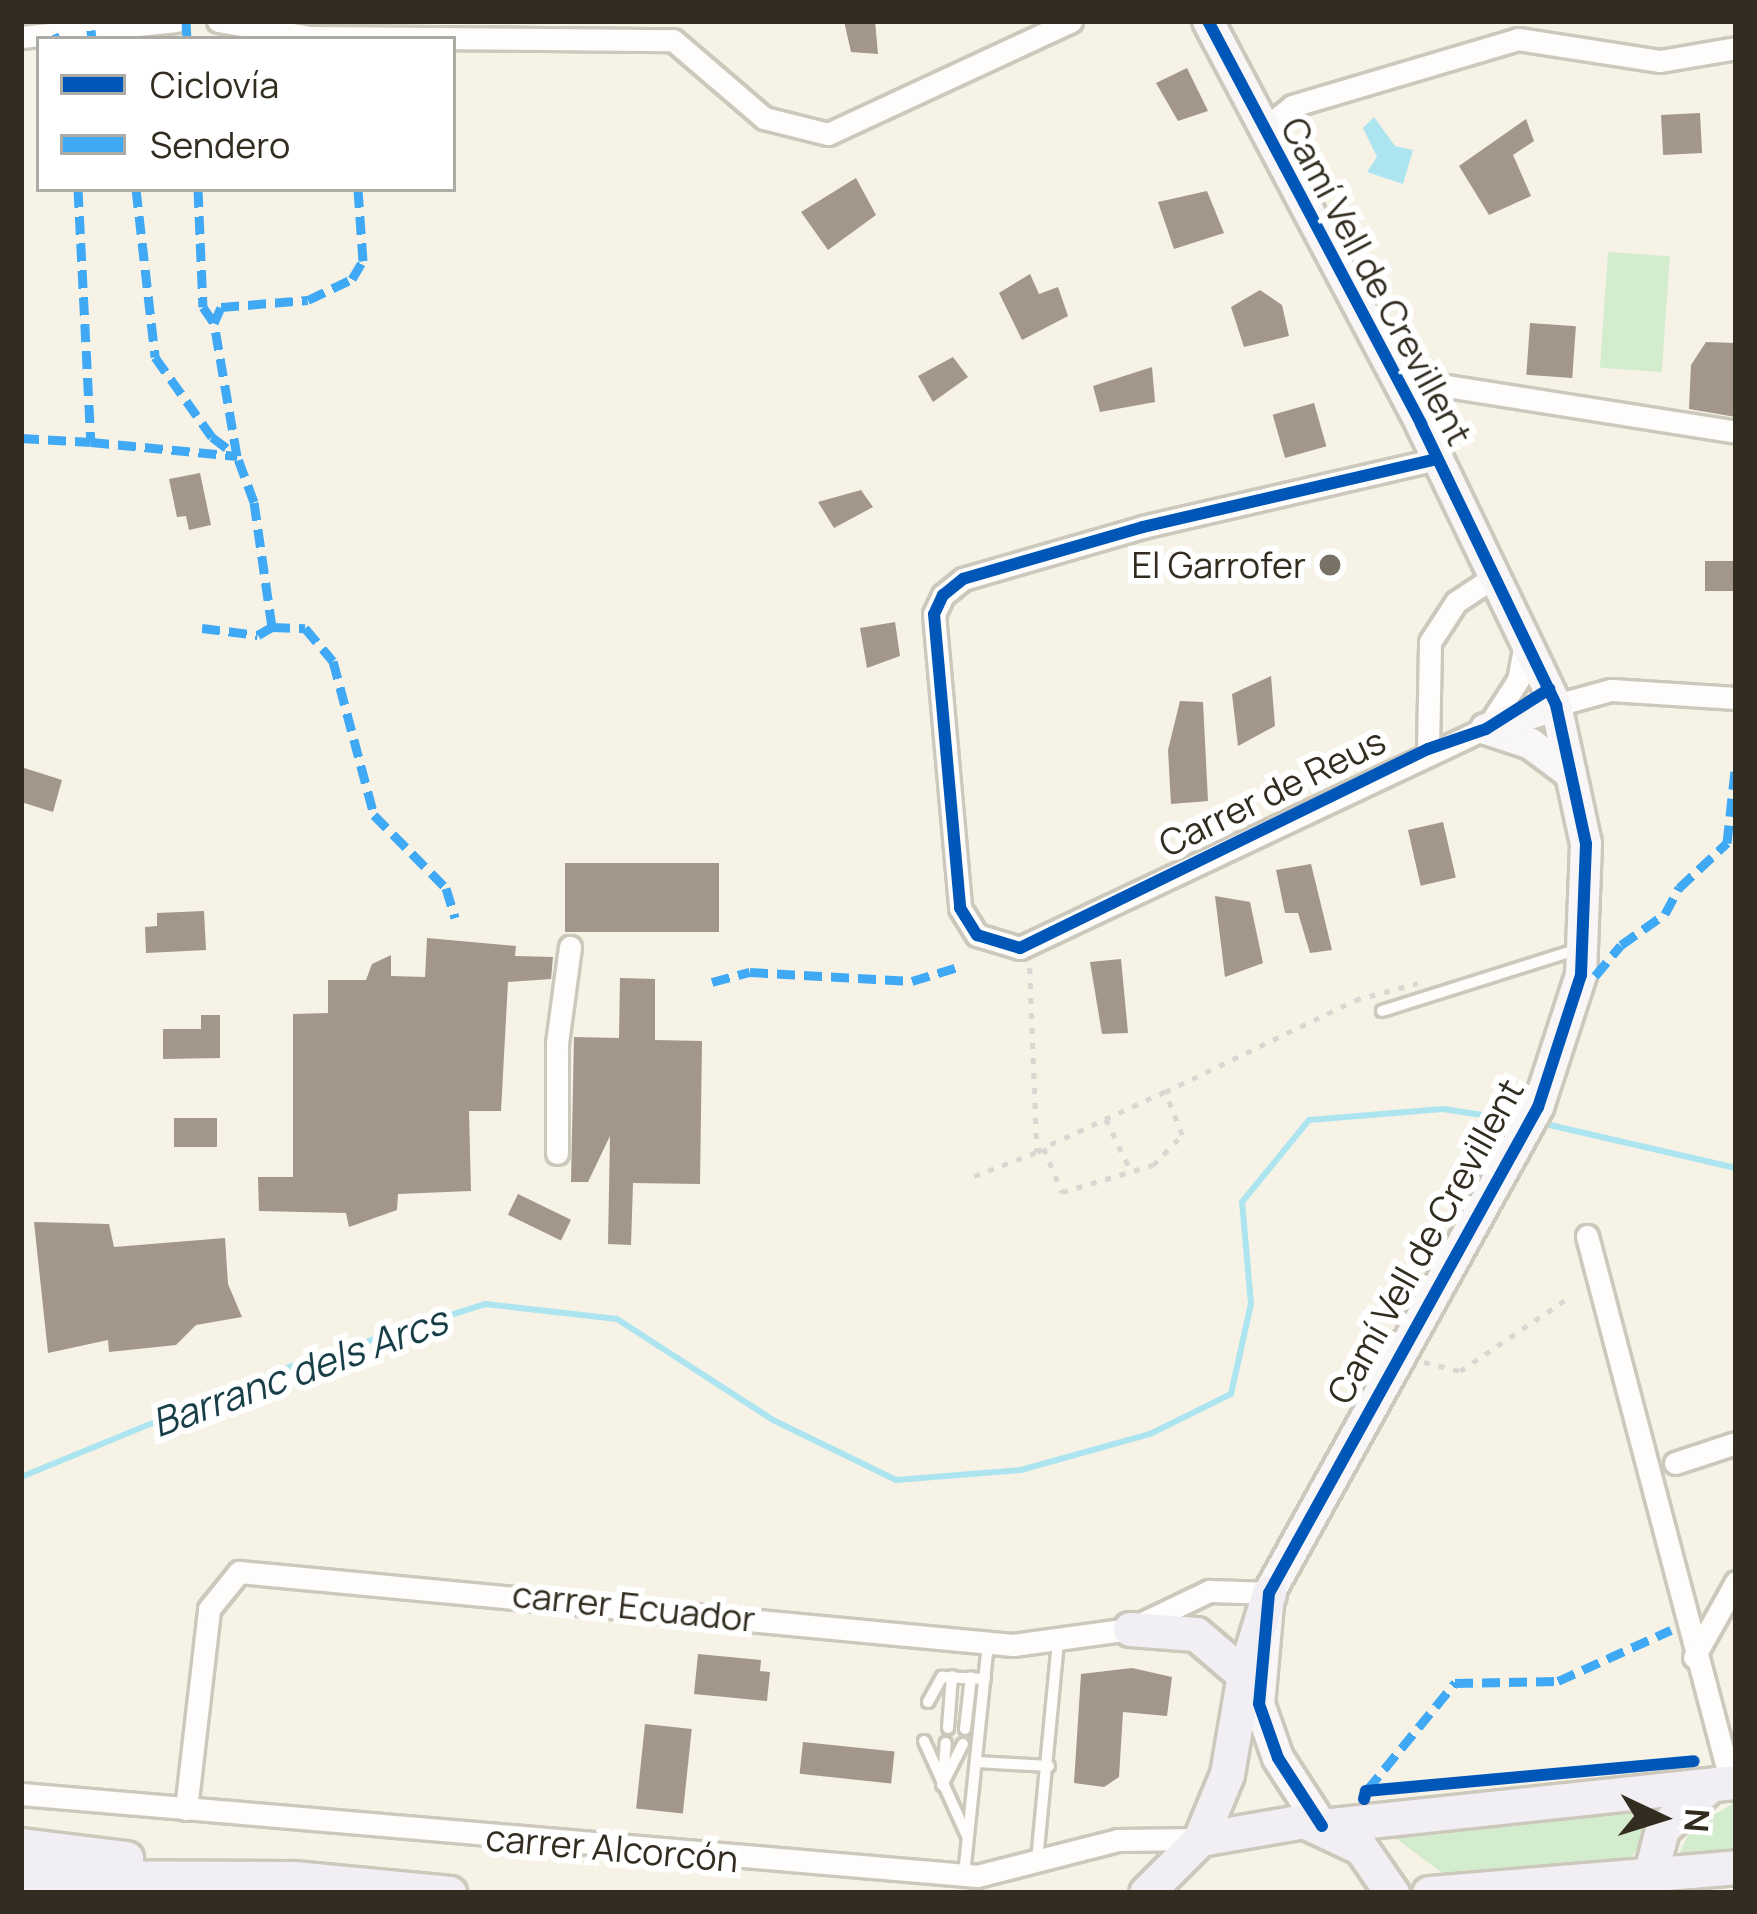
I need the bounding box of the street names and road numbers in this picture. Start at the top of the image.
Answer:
street label: Camí Vell de Crevillent [1272,110,1482,452]
street label: Carrer de Reus [1152,719,1392,865]
street label: Camí Vell de Crevillent [1318,1071,1532,1411]
street label: carrer Ecuador [510,1572,758,1640]
street label: carrer Alcorcón [484,1815,740,1881]

